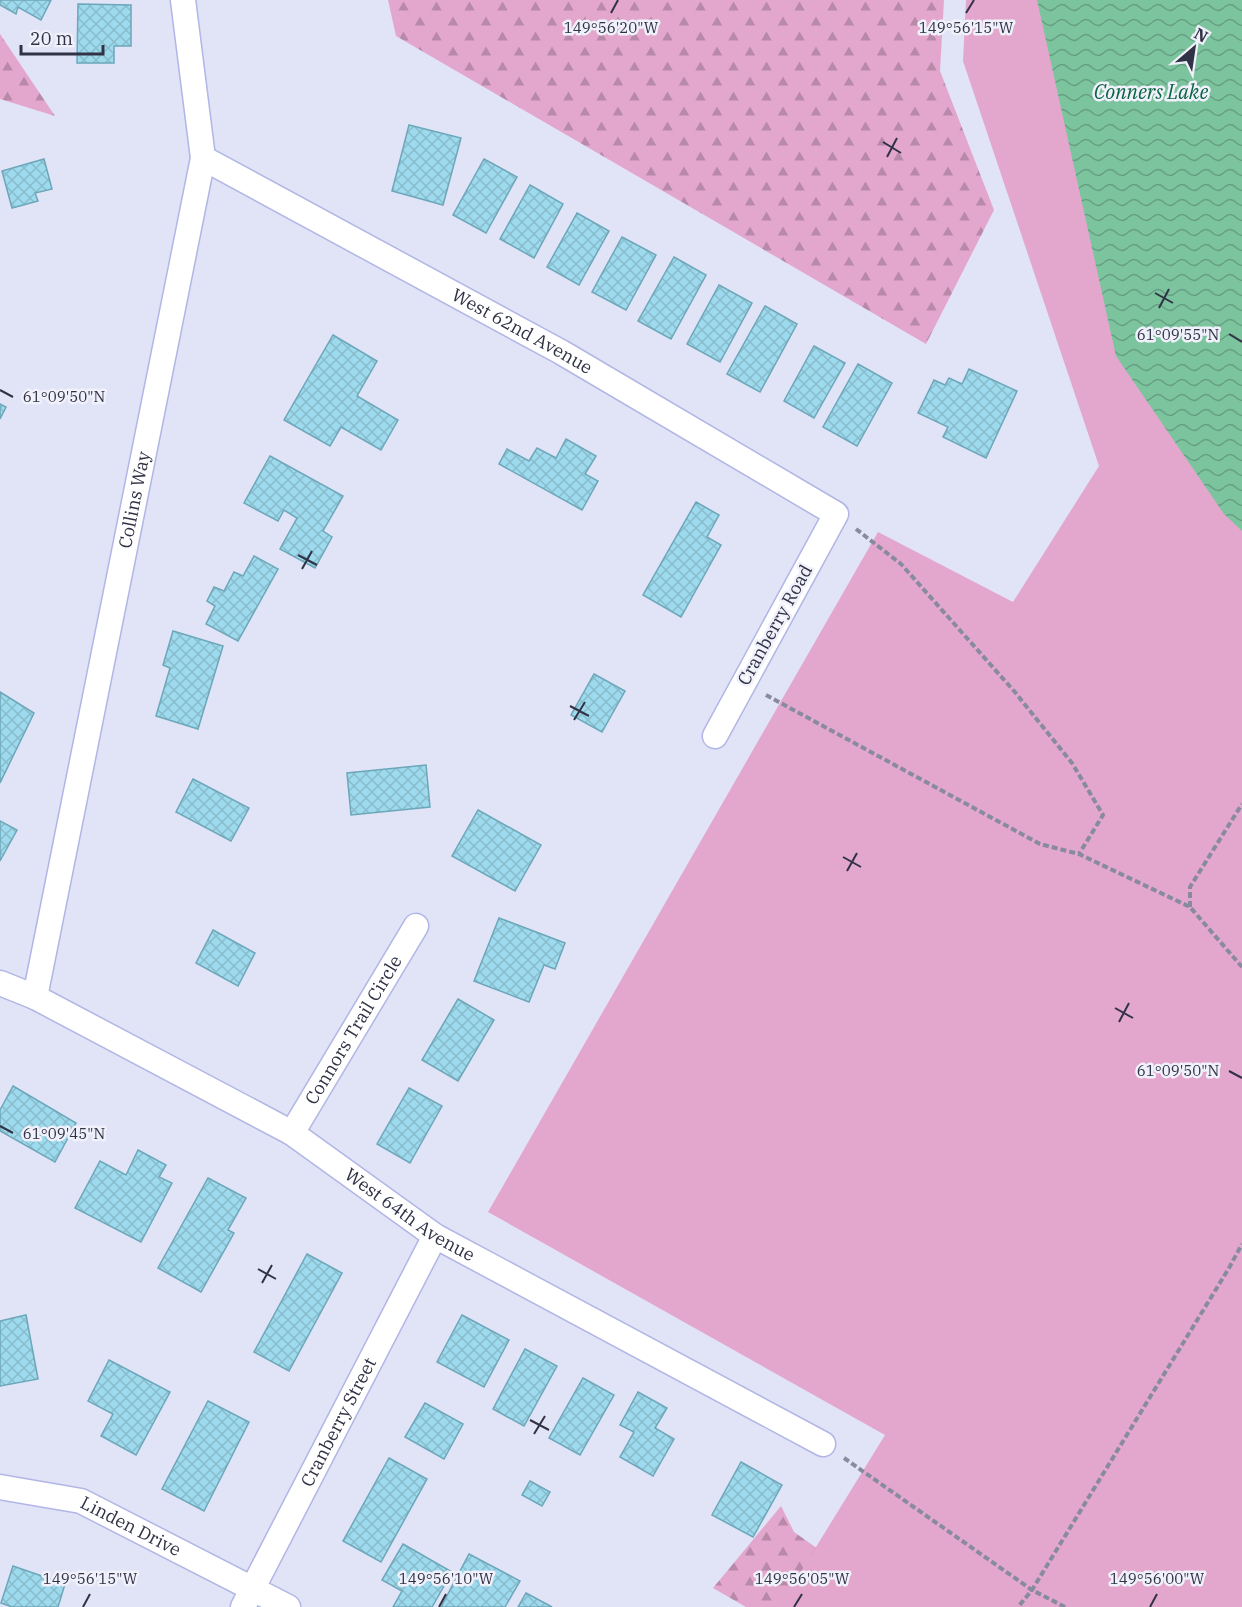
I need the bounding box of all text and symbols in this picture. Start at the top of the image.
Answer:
scale bar [21,18,104,56]
text: 149°56'20"W [564,18,659,37]
text: 149°56'15"W [919,18,1014,37]
north arrow [1164,18,1224,78]
text: N [1191,23,1212,47]
text: 20 m [30,27,73,50]
water label: Conners Lake [1094,78,1208,105]
street label: West 62nd Avenue [448,283,597,379]
text: 61°09'55"N [1137,325,1219,344]
text: 61°09'50"N [23,387,105,406]
street label: Collins Way [113,449,155,550]
street label: Cranberry Road [732,560,817,689]
street label: Connors Trail Circle [300,951,407,1109]
text: 61°09'50"N [1137,1061,1219,1080]
text: 61°09'45"N [23,1124,105,1143]
street label: West 64th Avenue [340,1163,479,1266]
street label: Cranberry Street [295,1354,381,1491]
street label: Linden Drive [77,1491,185,1561]
text: 149°56'15"W [43,1569,138,1588]
text: 149°56'10"W [399,1569,494,1588]
text: 149°56'05"W [755,1569,850,1588]
text: 149°56'00"W [1110,1569,1205,1588]

